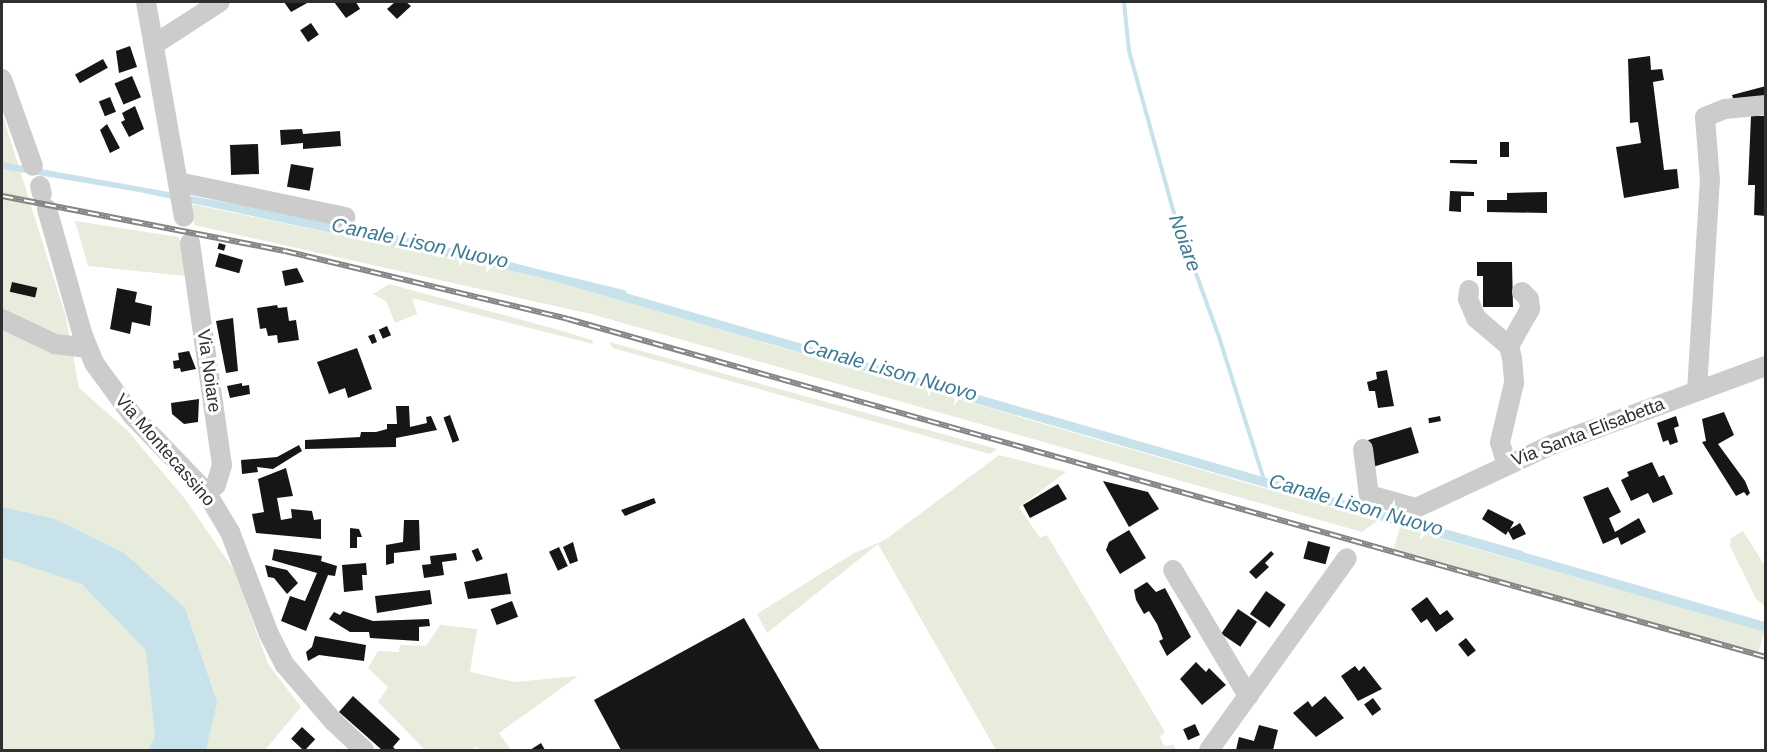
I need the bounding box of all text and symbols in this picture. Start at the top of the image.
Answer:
water label: Noiare [1164,211,1206,275]
water label: Canale Lison Nuovo [329,213,511,273]
street label: Via Noiare [192,328,226,414]
water label: Canale Lison Nuovo [800,334,980,406]
street label: Via Montecassino [110,389,220,511]
street label: Via Santa Elisabetta [1509,393,1667,471]
water label: Canale Lison Nuovo [1266,469,1446,541]

